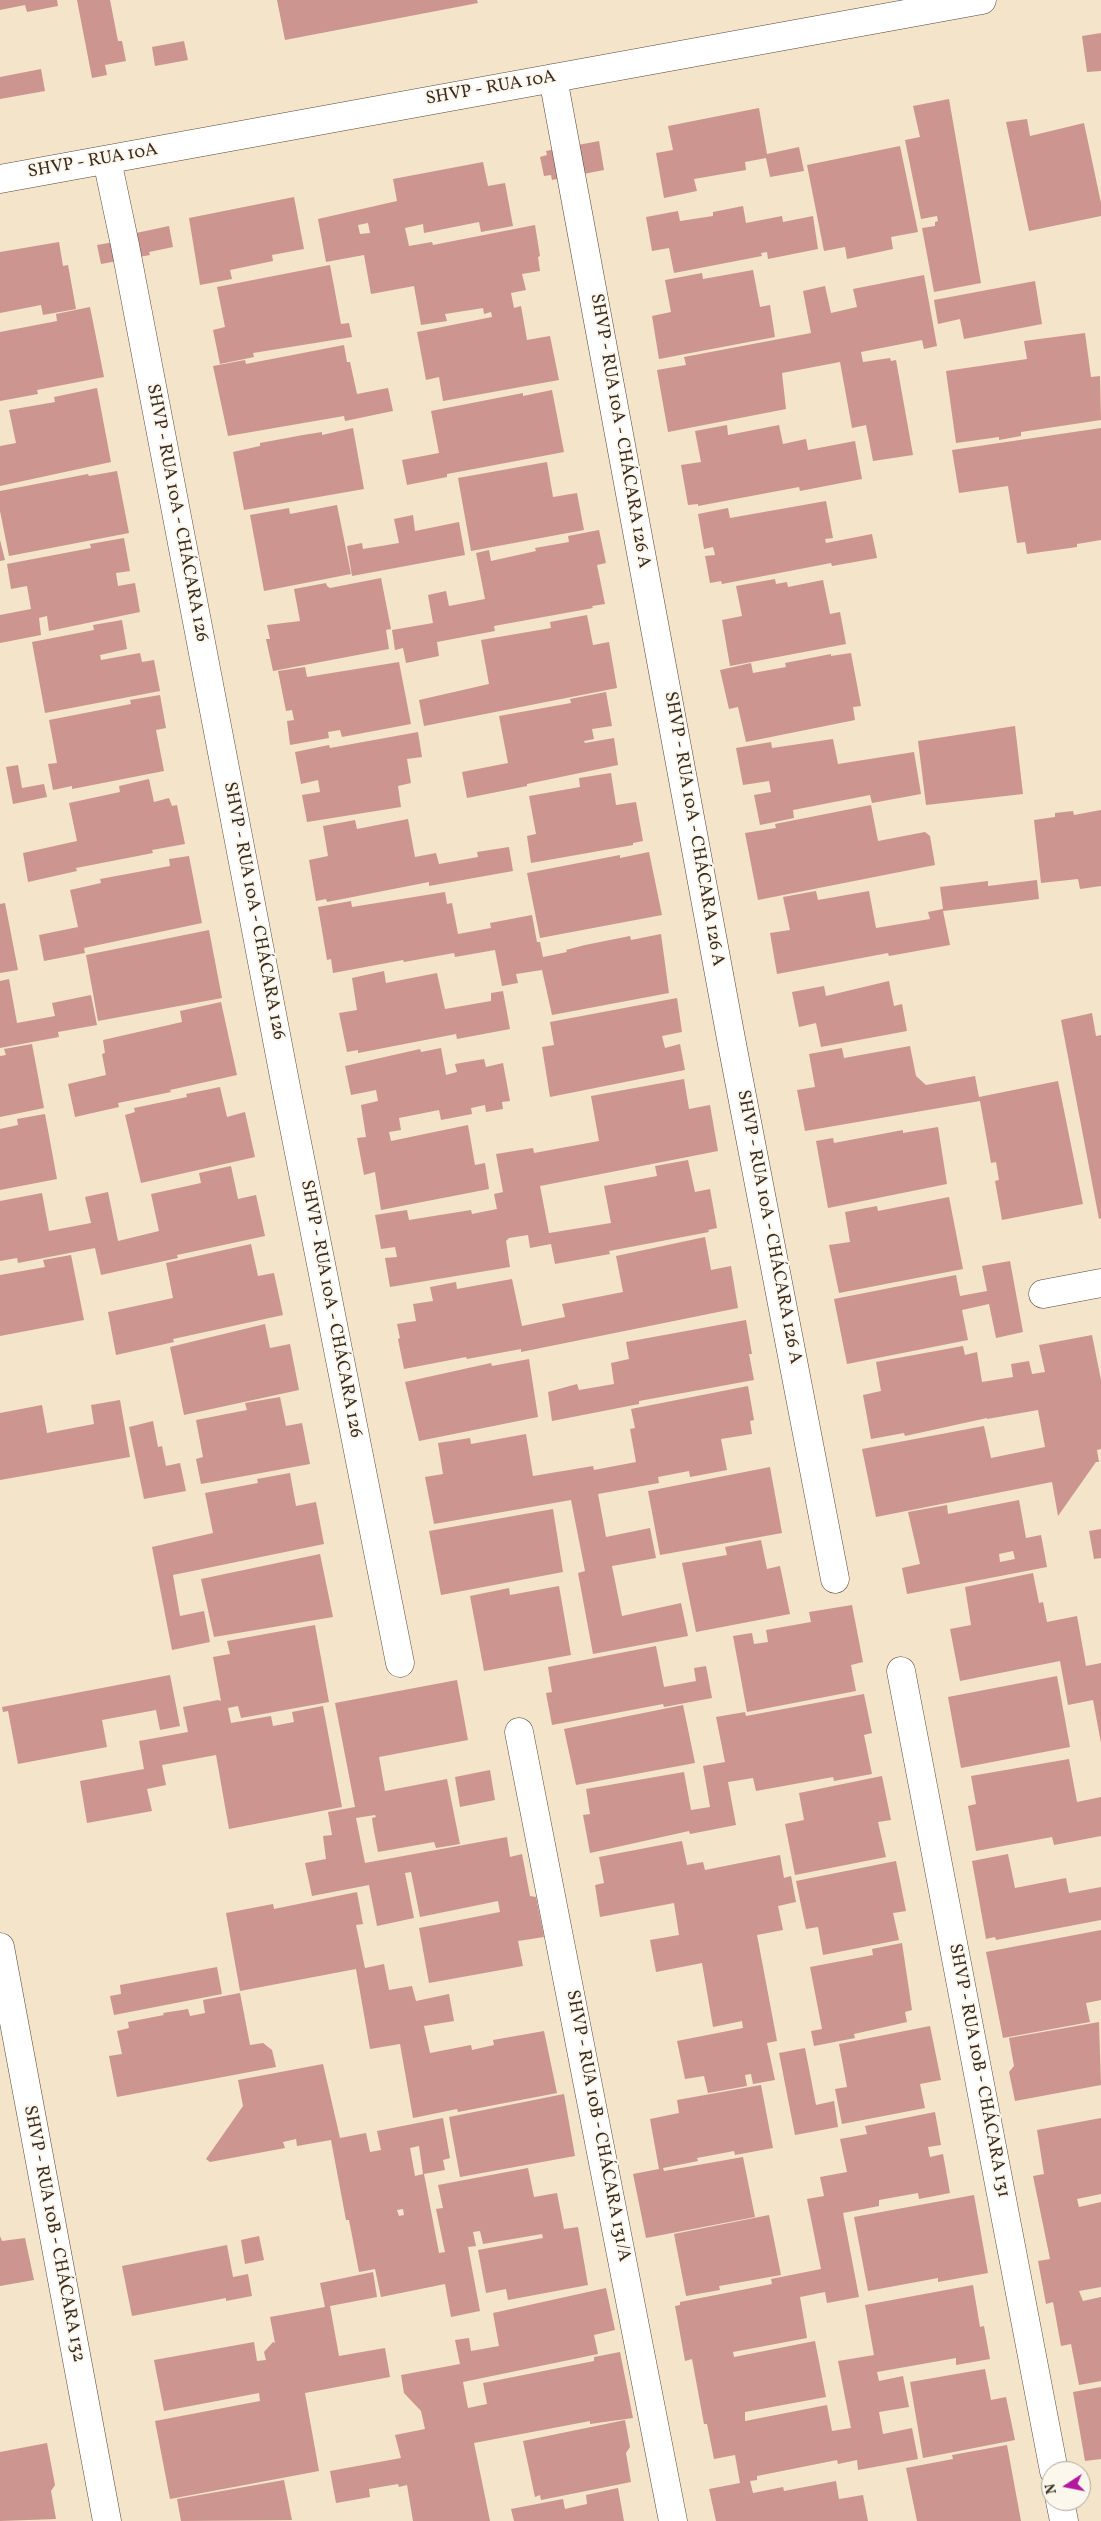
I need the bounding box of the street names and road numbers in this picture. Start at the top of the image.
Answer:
street label: SHVP - RUA 10A [424,67,558,111]
street label: SHVP - RUA 10A [26,140,160,184]
street label: SHVP - RUA 10A - CHÁCARA 126 A [584,292,654,570]
street label: SHVP - RUA 10A - CHÁCARA 126 [140,382,212,644]
street label: SHVP - RUA 10A - CHÁCARA 126 A [658,690,728,968]
street label: SHVP - RUA 10A - CHÁCARA 126 [217,780,289,1042]
street label: SHVP - RUA 10A - CHÁCARA 126 A [731,1088,805,1366]
street label: SHVP - RUA 10A - CHÁCARA 126 [294,1178,366,1440]
street label: SHVP - RUA 10B - CHÁCARA 131 [943,1942,1013,2200]
street label: SHVP - RUA 10B - CHÁCARA 131/A [560,1988,634,2264]
street label: SHVP - RUA 10B - CHÁCARA 132 [18,2104,88,2364]

